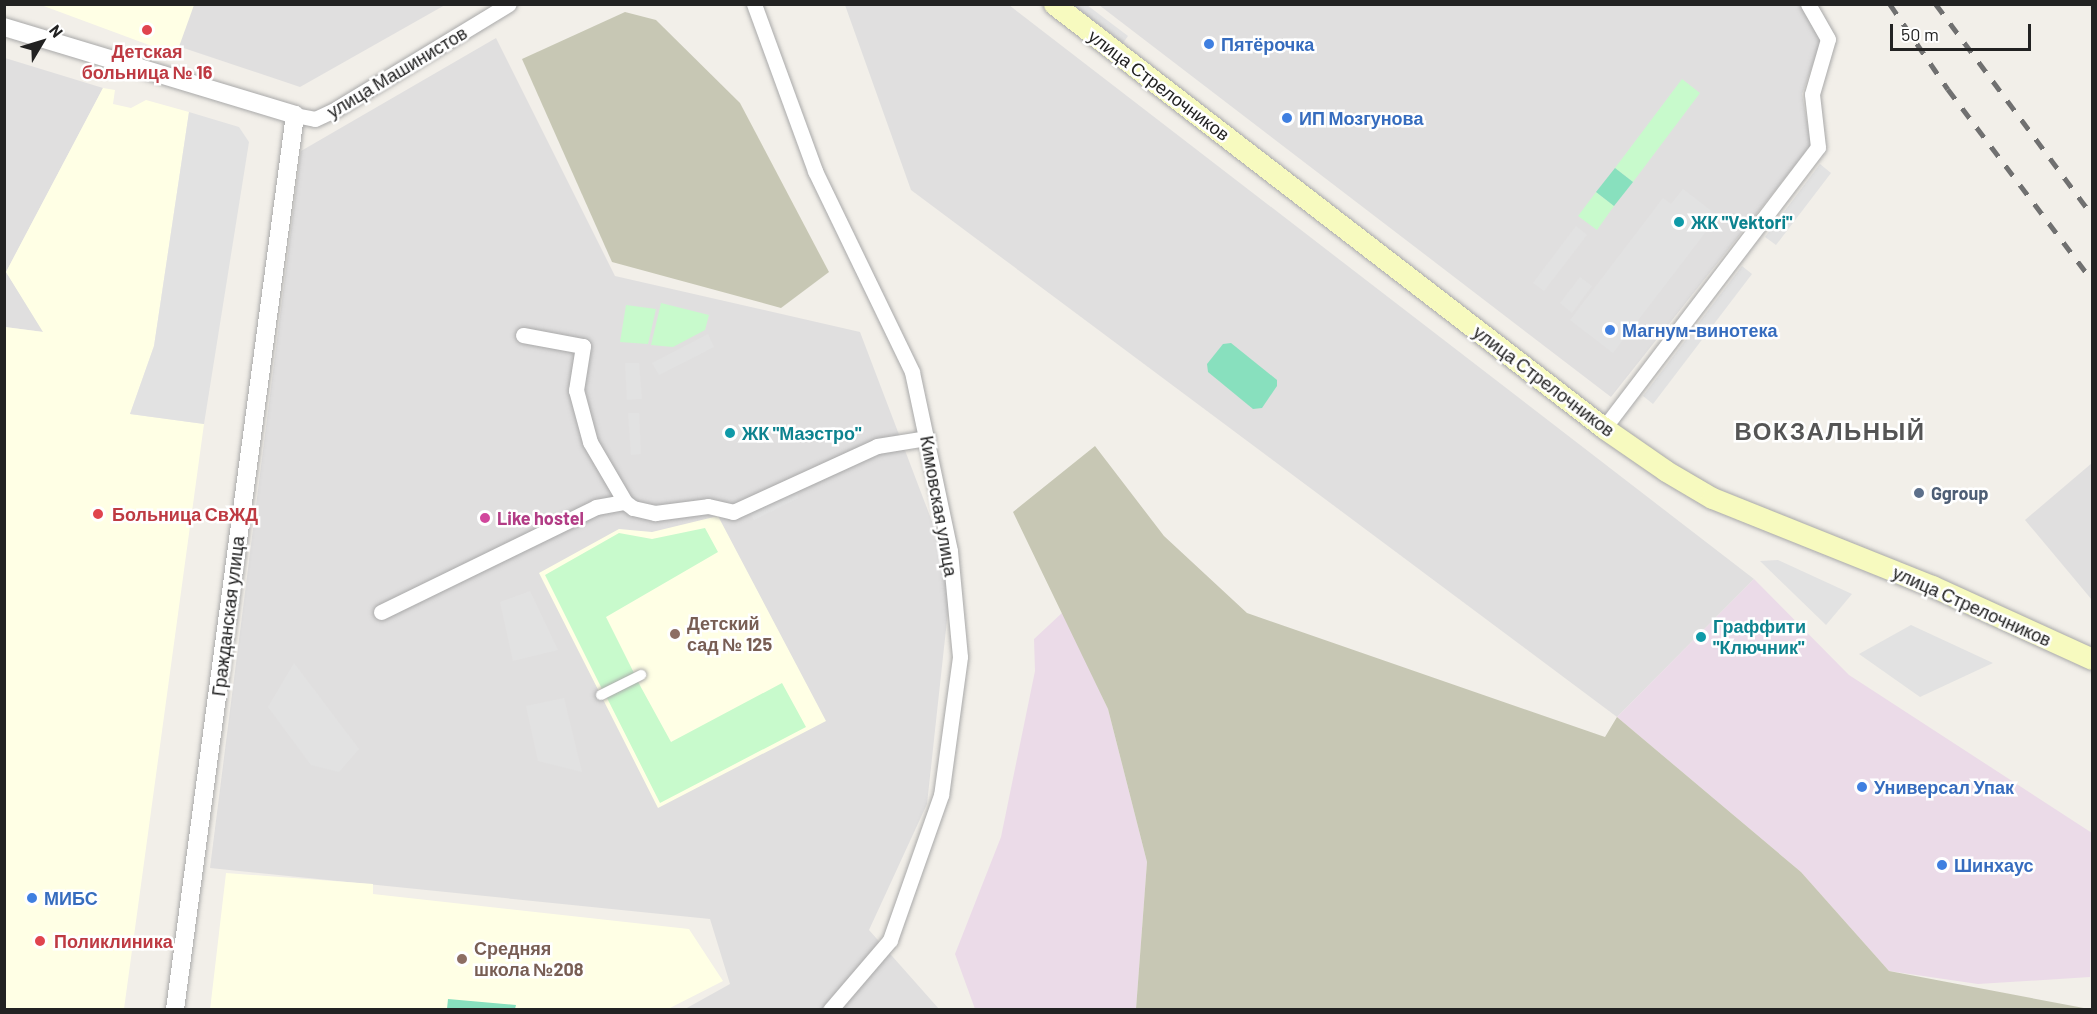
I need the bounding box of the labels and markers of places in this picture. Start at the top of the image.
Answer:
marker: Детская больница № 16 [138,21,156,39]
place label: Пятёрочка [1221,33,1314,55]
marker: Пятёрочка [1202,37,1216,51]
place label: Детская больница № 16 [82,41,212,84]
place label: ИП Мозгунова [1299,107,1423,129]
marker: ИП Мозгунова [1280,111,1294,125]
place label: ЖК "Vektori" [1691,211,1793,233]
marker: ЖК "Vektori" [1672,215,1686,229]
place label: Магнум-винотека [1622,319,1777,341]
marker: Магнум-винотека [1603,323,1617,337]
place label: ЖК "Маэстро" [742,422,862,444]
marker: ЖК "Маэстро" [723,426,737,440]
place label: Ggroup [1931,482,1989,504]
marker: Ggroup [1912,486,1926,500]
place label: Больница СвЖД [112,503,258,525]
marker: Больница СвЖД [89,505,107,523]
place label: Like hostel [497,507,584,529]
marker: Like hostel [478,511,492,525]
place label: Детский сад № 125 [687,613,772,656]
place label: Граффити "Ключник" [1713,616,1806,658]
marker: Детский сад № 125 [668,627,682,641]
marker: Граффити "Ключник" [1694,630,1708,644]
place label: Универсал Упак [1874,776,2014,798]
marker: Универсал Упак [1855,780,1869,794]
place label: Шинхаус [1954,854,2034,876]
marker: Шинхаус [1935,858,1949,872]
place label: МИБС [44,887,98,909]
marker: МИБС [25,891,39,905]
place label: Поликлиника [54,930,173,952]
marker: Поликлиника [31,932,49,950]
place label: Средняя школа №208 [474,938,584,980]
marker: Средняя школа №208 [455,952,469,966]

